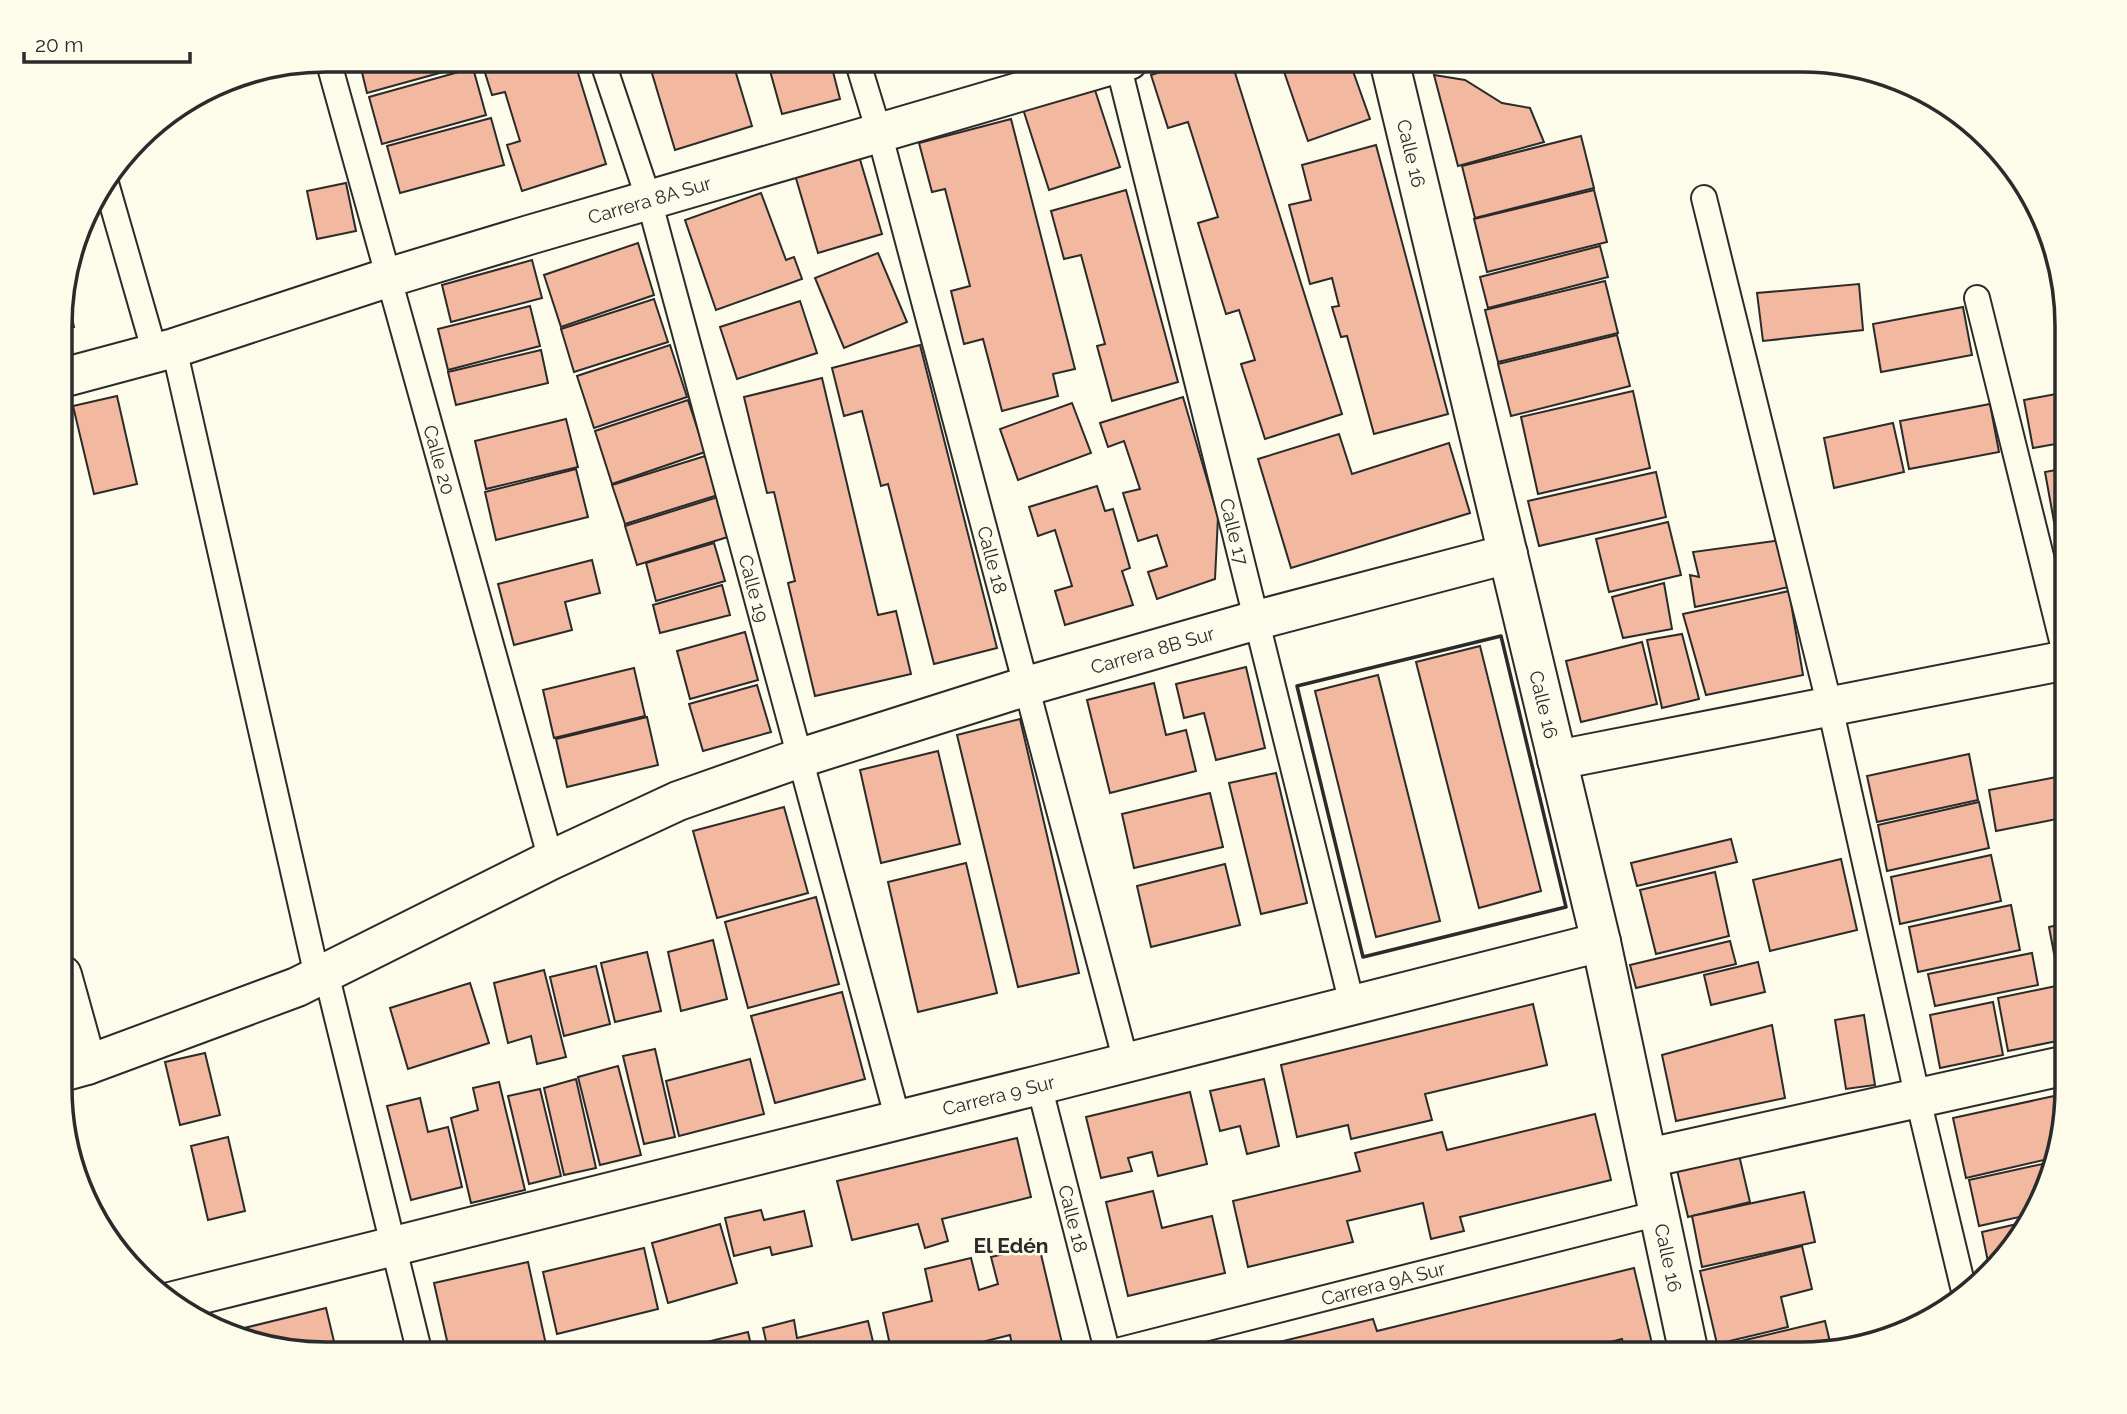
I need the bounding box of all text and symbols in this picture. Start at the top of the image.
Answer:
scale bar [24,21,191,65]
text: 20 m [35,32,83,57]
street label: Calle 16 [1393,117,1430,190]
street label: Carrera 8A Sur [585,171,714,228]
street label: Calle 20 [419,422,460,497]
street label: Calle 17 [1216,496,1253,567]
street label: Calle 18 [973,524,1012,596]
street label: Calle 19 [734,552,774,625]
street label: Carrera 8B Sur [1088,622,1217,678]
street label: Calle 16 [1525,668,1563,741]
street label: Carrera 9 Sur [940,1070,1057,1120]
street label: Calle 18 [1054,1182,1093,1255]
street label: Calle 16 [1650,1222,1686,1294]
district label: El Edén [974,1233,1048,1258]
street label: Carrera 9A Sur [1319,1257,1448,1310]

